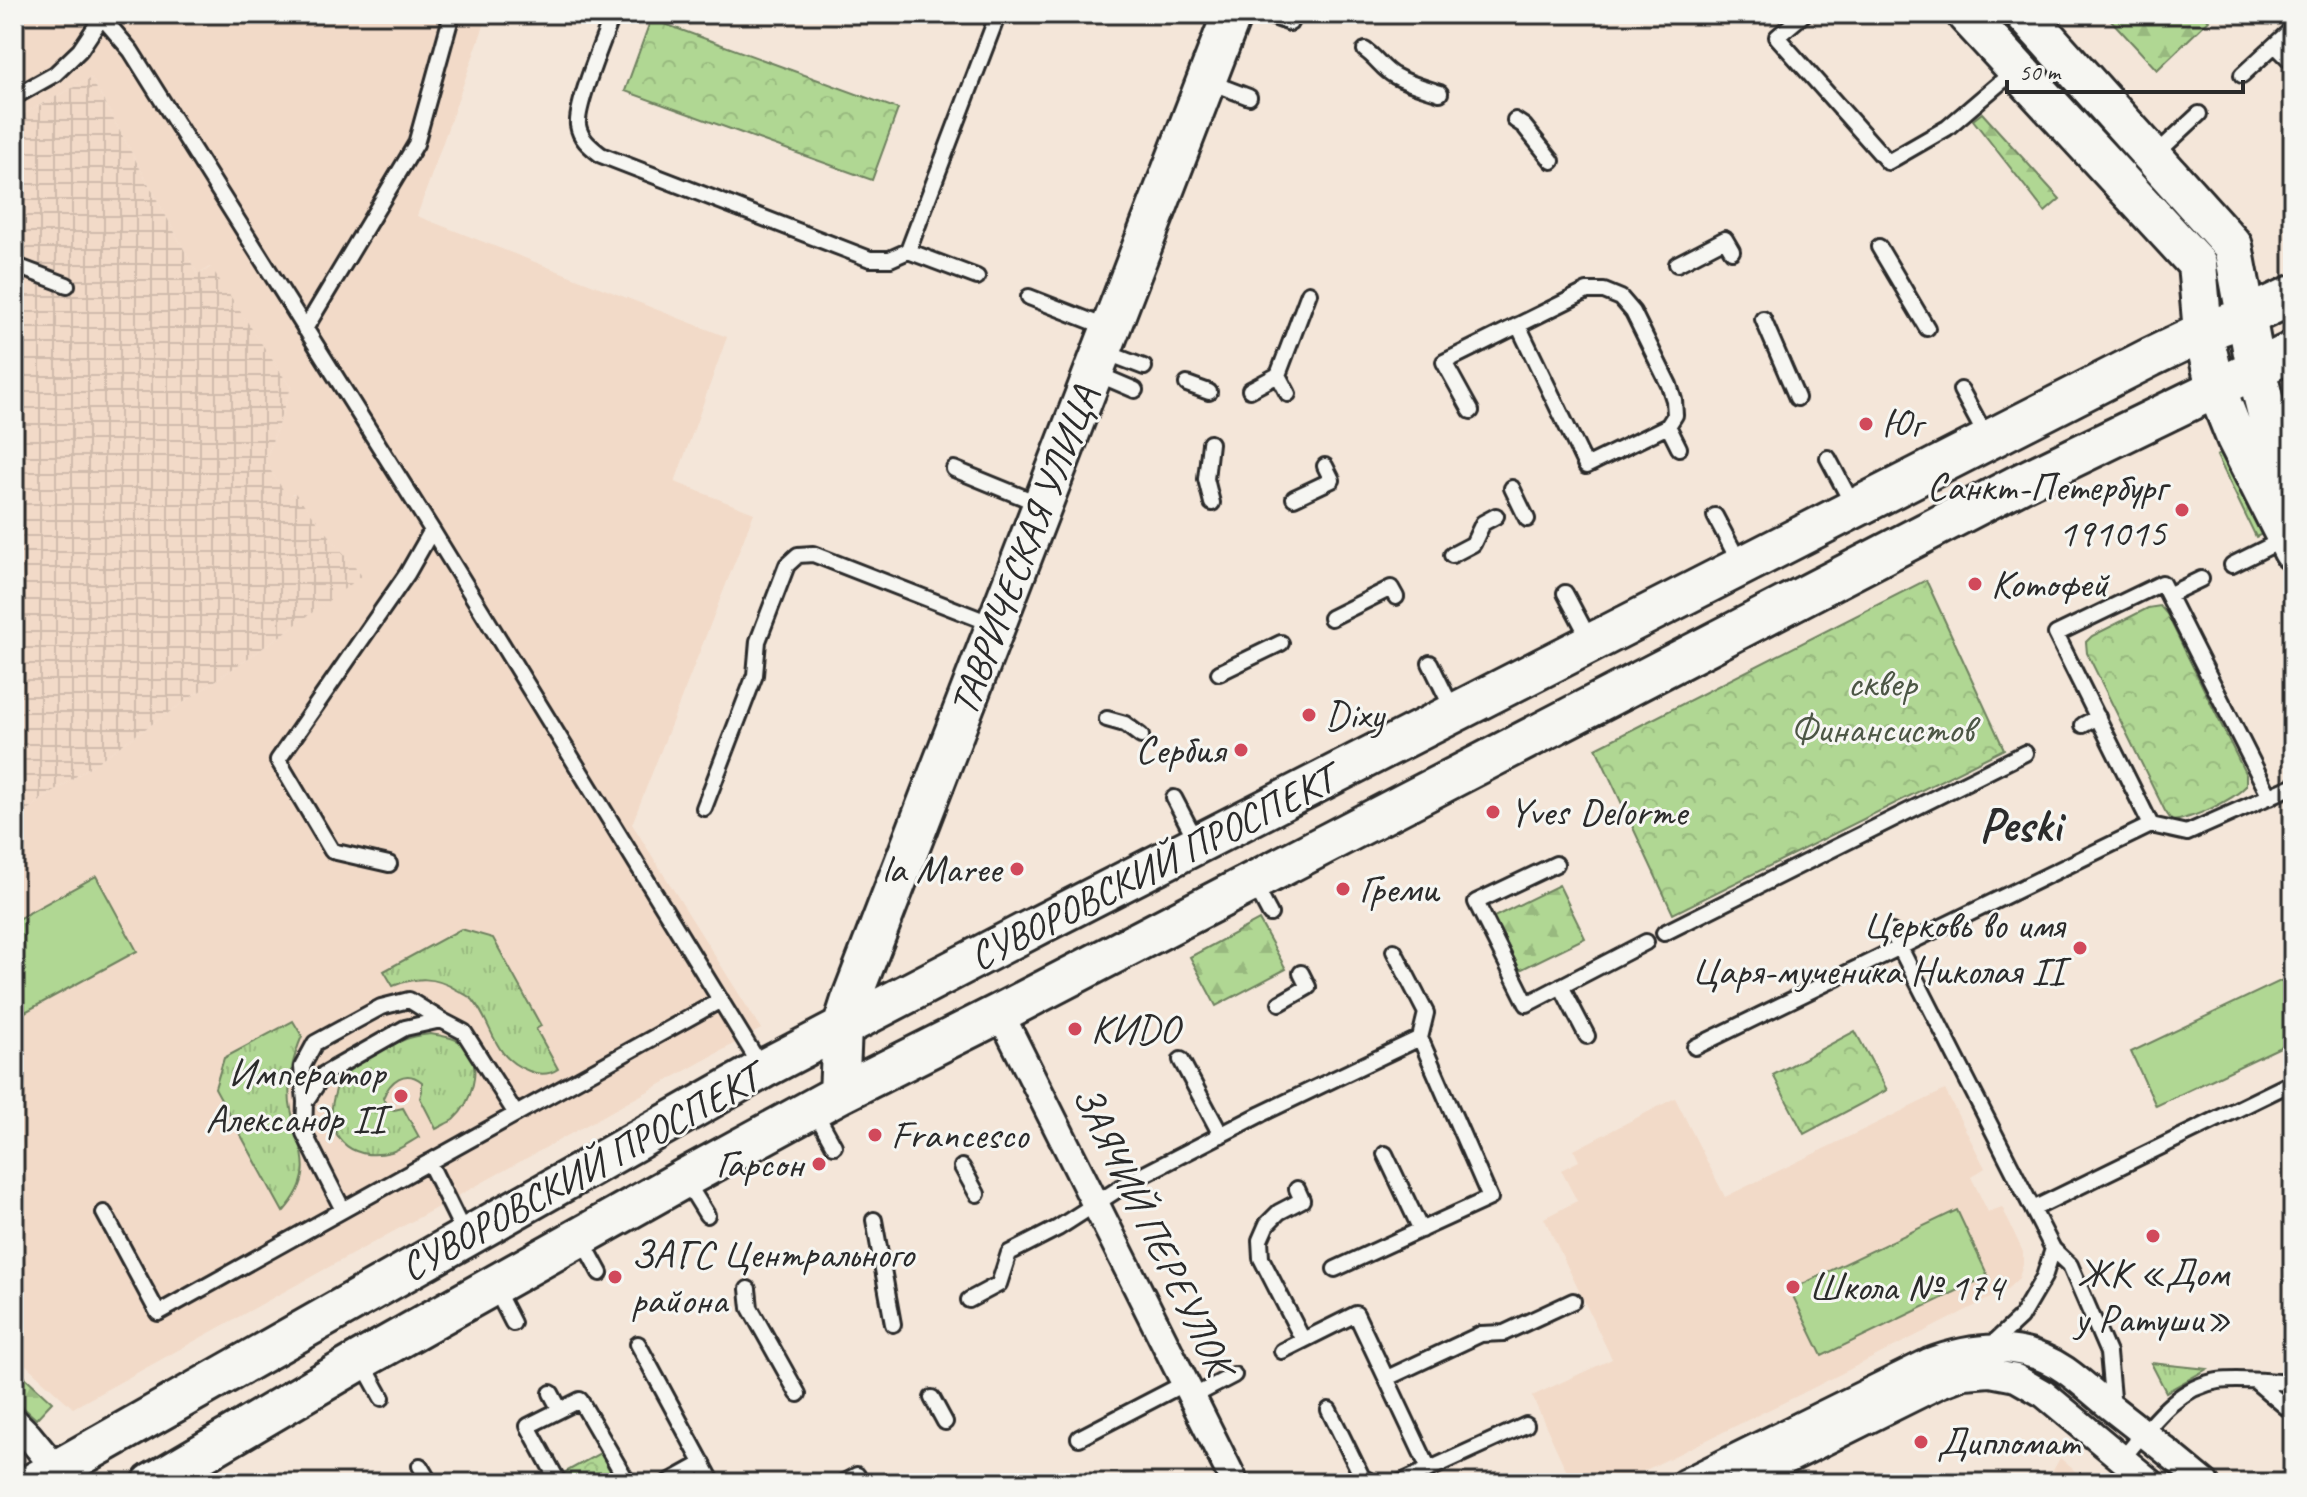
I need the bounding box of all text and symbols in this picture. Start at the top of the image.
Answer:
scale bar [2007,44,2243,94]
text: 50 m [2019,57,2062,87]
street label: ТАВРИЧЕСКАЯ УЛИЦА [938,378,1110,723]
place label: Юг [1882,399,1927,449]
marker: Юг [1857,415,1875,433]
place label: Санкт-Петербург 191015 [1927,462,2172,558]
marker: Санкт-Петербург 191015 [2173,501,2191,519]
place label: Котофей [1991,559,2110,609]
marker: Котофей [1966,575,1984,593]
park label: сквер Финансистов [1790,658,1982,754]
place label: Dixy [1325,690,1386,740]
marker: Dixy [1300,706,1318,724]
place label: Сербия [1135,725,1228,775]
marker: Сербия [1232,741,1250,759]
street label: СУВОРОВСКИЙ ПРОСПЕКТ [961,750,1352,982]
place label: Yves Delorme [1509,787,1690,837]
district label: Peski [1979,795,2066,855]
marker: Yves Delorme [1484,803,1502,821]
place label: la Maree [882,844,1004,894]
marker: la Maree [1008,860,1026,878]
place label: Греми [1359,864,1441,914]
marker: Греми [1334,880,1352,898]
place label: Церковь во имя Царя-мученика Николая II [1692,900,2072,996]
marker: Церковь во имя Царя-мученика Николая II [2071,939,2089,957]
place label: КИDO [1091,1004,1183,1054]
marker: КИDO [1066,1020,1084,1038]
place label: Император Александр II [205,1048,393,1144]
street label: СУВОРОВСКИЙ ПРОСПЕКТ [392,1049,777,1293]
street label: ЗАЯЧИЙ ПЕРЕУЛОК [1061,1077,1248,1390]
marker: Император Александр II [392,1087,410,1105]
place label: Francesco [891,1110,1030,1160]
marker: Francesco [866,1126,884,1144]
place label: Гарсон [716,1139,805,1189]
marker: Гарсон [810,1155,828,1173]
marker: ЖК «Дом у Ратуши» [2144,1227,2162,1245]
place label: ЗАГС Центрального района [631,1229,916,1325]
place label: ЖК «Дом у Ратуши» [2073,1248,2231,1344]
place label: Школа № 174 [1809,1262,2008,1312]
marker: ЗАГС Центрального района [606,1268,624,1286]
marker: Школа № 174 [1784,1278,1802,1296]
place label: Дипломат [1937,1417,2081,1467]
marker: Дипломат [1912,1433,1930,1451]

